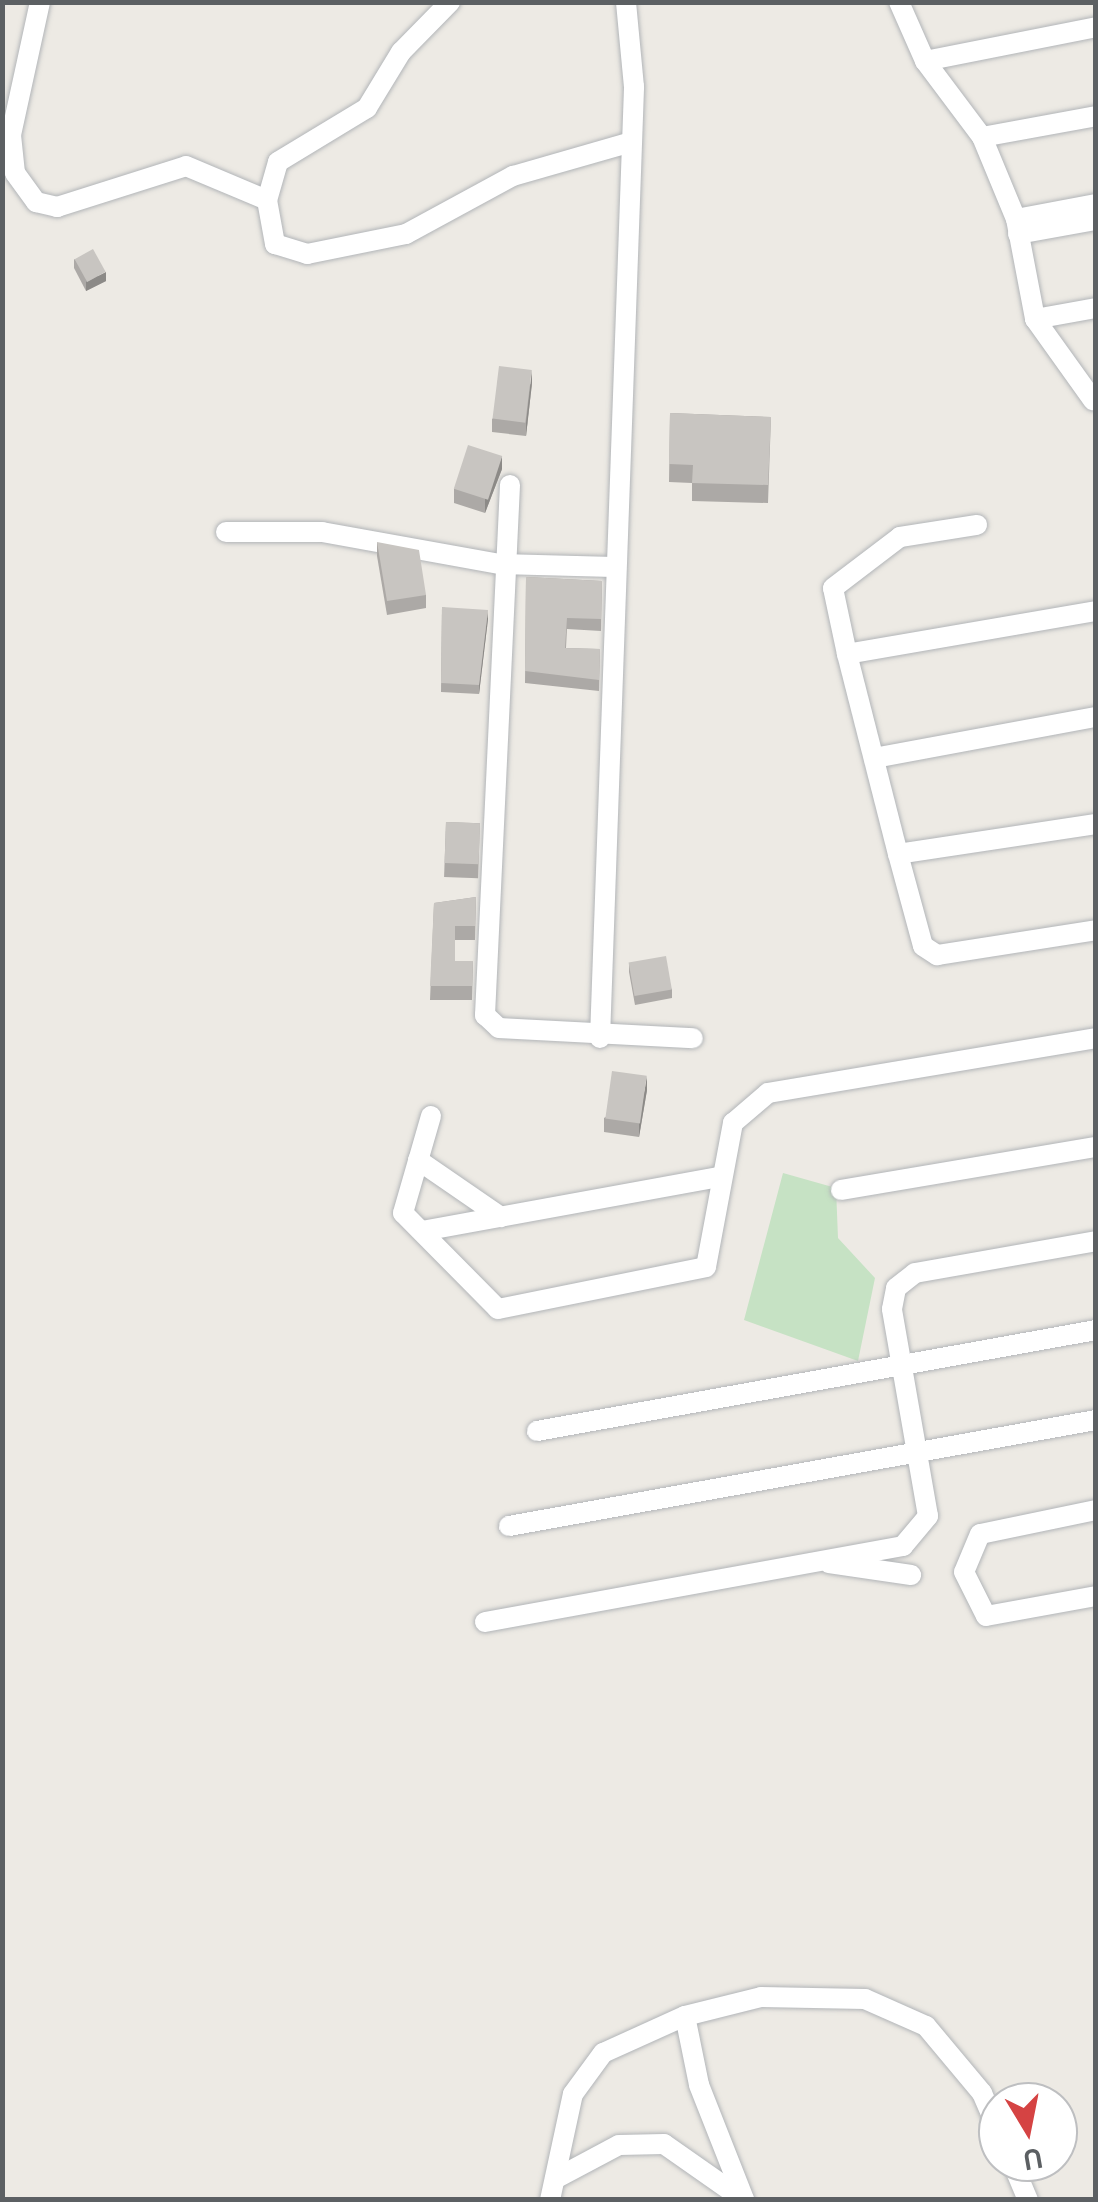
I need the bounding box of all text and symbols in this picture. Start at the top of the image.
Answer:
north arrow [978,2082,1078,2182]
text: U [1020,2140,1045,2179]

